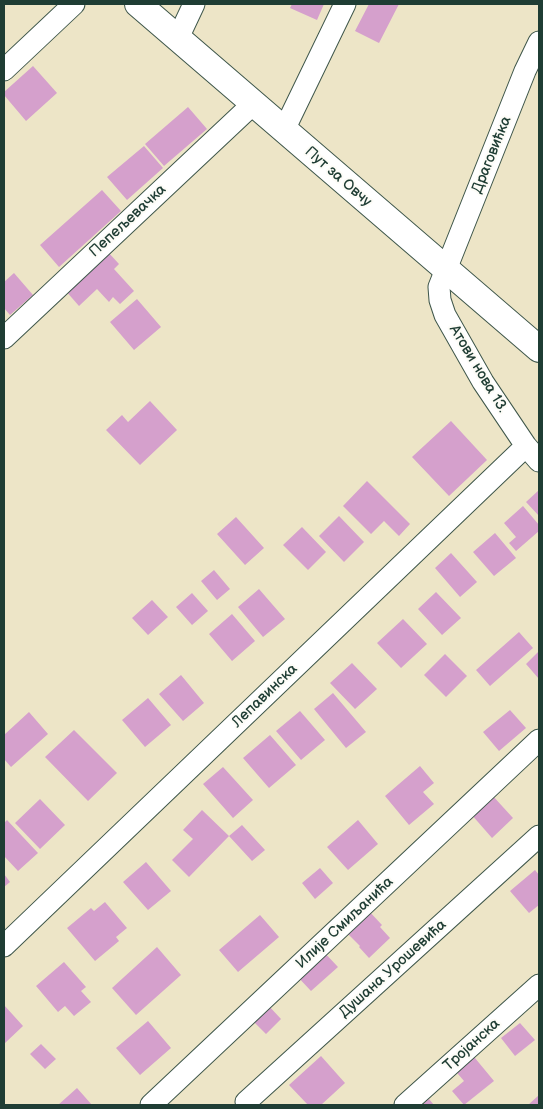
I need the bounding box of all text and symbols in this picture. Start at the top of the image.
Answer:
street label: Драговићка [468,114,516,196]
street label: Пут за Овчу [301,143,375,211]
street label: Пепељевачка [86,181,170,261]
street label: Атови нова 13. [445,322,511,416]
street label: Лепавинска [228,660,302,732]
street label: Илије Смиљанића [293,873,397,973]
street label: Душана Урошевића [336,916,450,1022]
street label: Тројанска [440,1015,504,1075]

